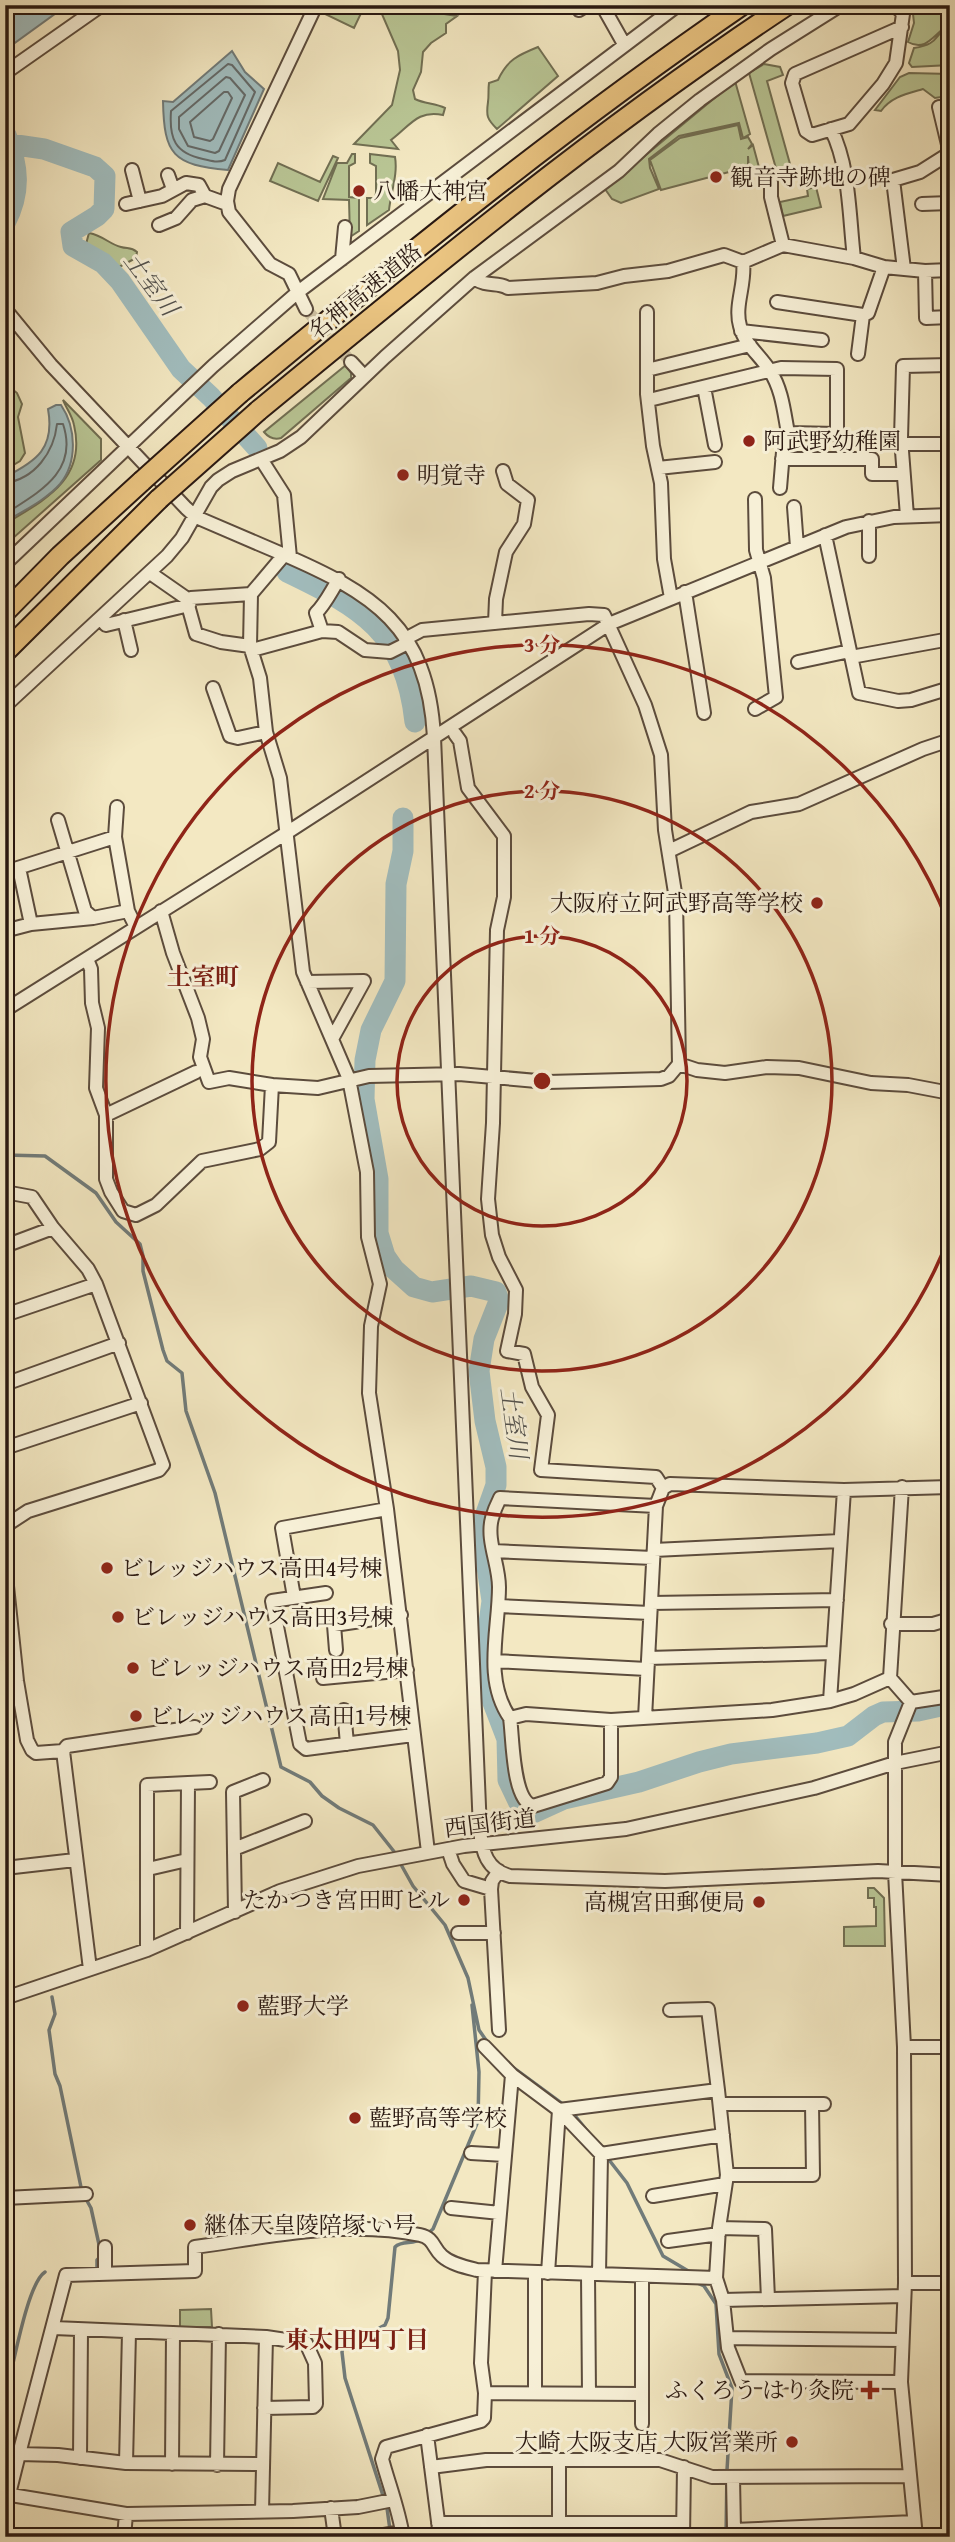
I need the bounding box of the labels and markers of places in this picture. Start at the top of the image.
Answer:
place label: 観音寺跡地の碑 [730,160,891,193]
marker: 観音寺跡地の碑 [708,169,724,185]
place label: 八幡大神宮 [373,174,488,207]
marker: 八幡大神宮 [351,183,367,199]
place label: 阿武野幼稚園 [763,424,901,457]
marker: 阿武野幼稚園 [741,433,757,449]
place label: 明覚寺 [417,458,486,491]
marker: 明覚寺 [395,467,411,483]
place label: 大阪府立阿武野高等学校 [550,886,803,919]
marker: 大阪府立阿武野高等学校 [809,895,825,911]
centre of rings [530,1069,554,1093]
place label: ビレッジハウス高田4号棟 [121,1551,383,1584]
marker: ビレッジハウス高田4号棟 [99,1560,115,1576]
place label: ビレッジハウス高田3号棟 [132,1600,394,1633]
marker: ビレッジハウス高田3号棟 [110,1609,126,1625]
place label: ビレッジハウス高田2号棟 [147,1651,409,1684]
marker: ビレッジハウス高田2号棟 [125,1660,141,1676]
place label: ビレッジハウス高田1号棟 [150,1699,412,1732]
marker: ビレッジハウス高田1号棟 [128,1708,144,1724]
place label: たかつき宮田町ビル [243,1883,450,1916]
place label: 高槻宮田郵便局 [584,1885,745,1918]
marker: たかつき宮田町ビル [456,1892,472,1908]
marker: 高槻宮田郵便局 [751,1894,767,1910]
place label: 藍野大学 [257,1989,349,2022]
marker: 藍野大学 [235,1998,251,2014]
place label: 藍野高等学校 [369,2101,507,2134]
marker: 藍野高等学校 [347,2110,363,2126]
place label: 継体天皇陵陪塚 い号 [204,2208,416,2241]
marker: 継体天皇陵陪塚 い号 [182,2217,198,2233]
place label: ふくろう はり灸院 [665,2373,854,2406]
marker: ふくろう はり灸院 [860,2380,880,2400]
place label: 大崎 大阪支店 大阪営業所 [515,2425,778,2458]
marker: 大崎 大阪支店 大阪営業所 [784,2434,800,2450]

